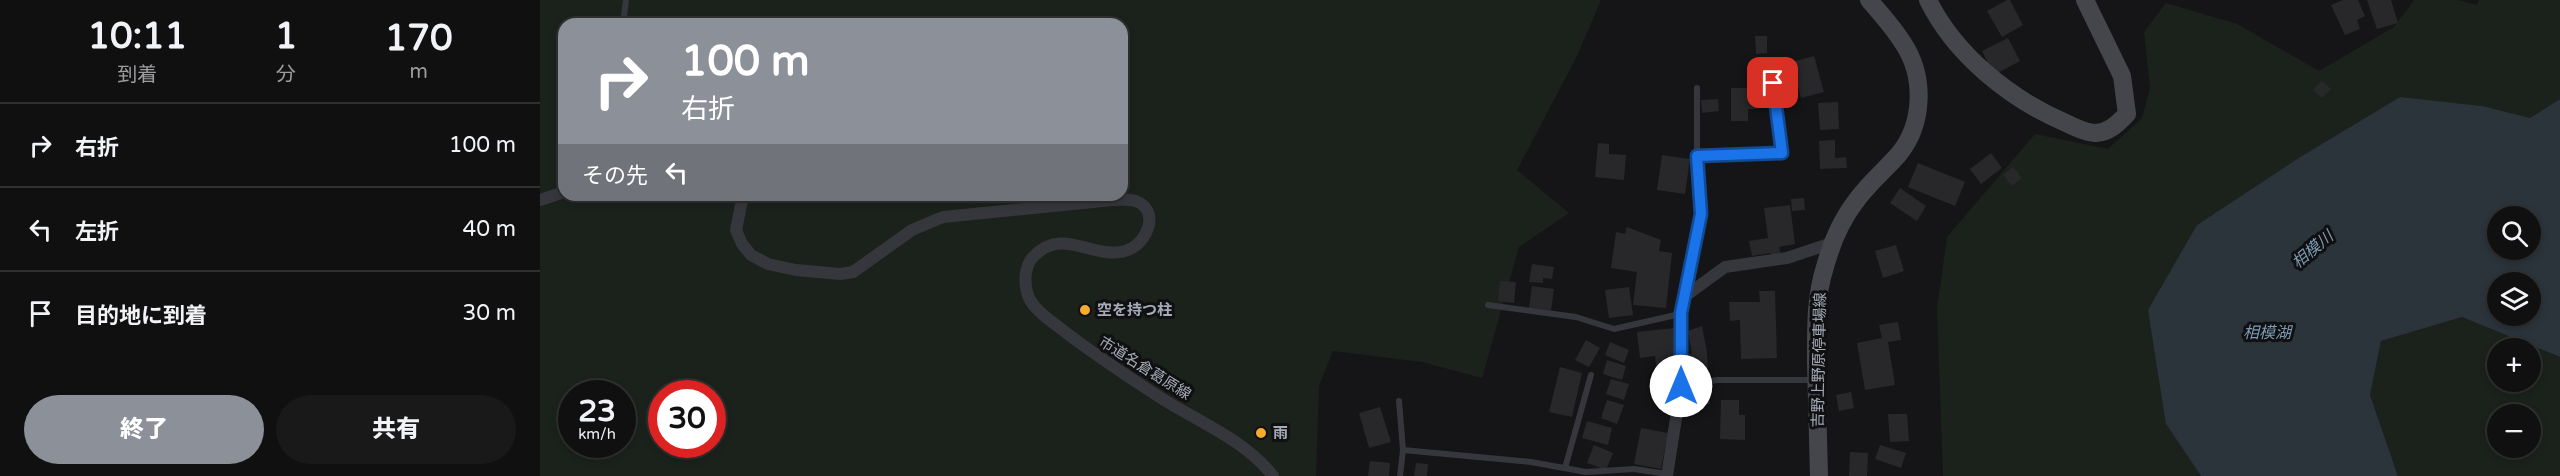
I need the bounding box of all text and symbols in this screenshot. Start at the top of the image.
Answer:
text: 10:11 [87,15,187,58]
text: 1 [275,15,297,58]
text: 170 [385,17,453,60]
text: 100 m [681,36,810,87]
icon: right [582,42,660,120]
pin [1747,57,1798,108]
text: m [409,60,428,84]
text: 到着 [117,63,157,87]
text: 分 [276,63,296,87]
icon: arrive [1756,66,1789,99]
text: 右折 [681,93,735,126]
icon: right [24,129,57,162]
text: 100 m [449,132,516,158]
text: 右折 [75,135,119,161]
icon: left [660,156,693,189]
text: その先 [582,163,648,189]
map controls [2487,206,2541,458]
button: search [2487,206,2541,260]
icon: left [24,213,57,246]
text: 40 m [462,216,516,242]
text: 左折 [75,219,119,245]
water label: 相模川 [2288,225,2339,273]
button: layers [2487,272,2541,326]
street label: 吉野上野原停車場線 [1809,292,1829,428]
icon: arrive [24,297,57,330]
text: 30 m [462,300,516,326]
place label: 空を持つ柱 [1097,301,1172,319]
text: 目的地に到着 [75,303,207,329]
marker: 空を持つ柱 [1078,303,1092,317]
water label: 相模湖 [2243,323,2294,343]
street label: 市道名倉葛原線 [1096,333,1194,403]
button: + [2487,338,2541,392]
position arrow [1649,354,1713,418]
speed limit sign: 30 [648,380,726,458]
text: 23 [578,393,616,430]
button: 終了 [24,395,264,464]
button: 共有 [276,395,516,464]
button: − [2487,404,2541,458]
place label: 雨 [1273,424,1288,442]
text: km/h [578,425,616,443]
marker: 雨 [1254,426,1268,440]

